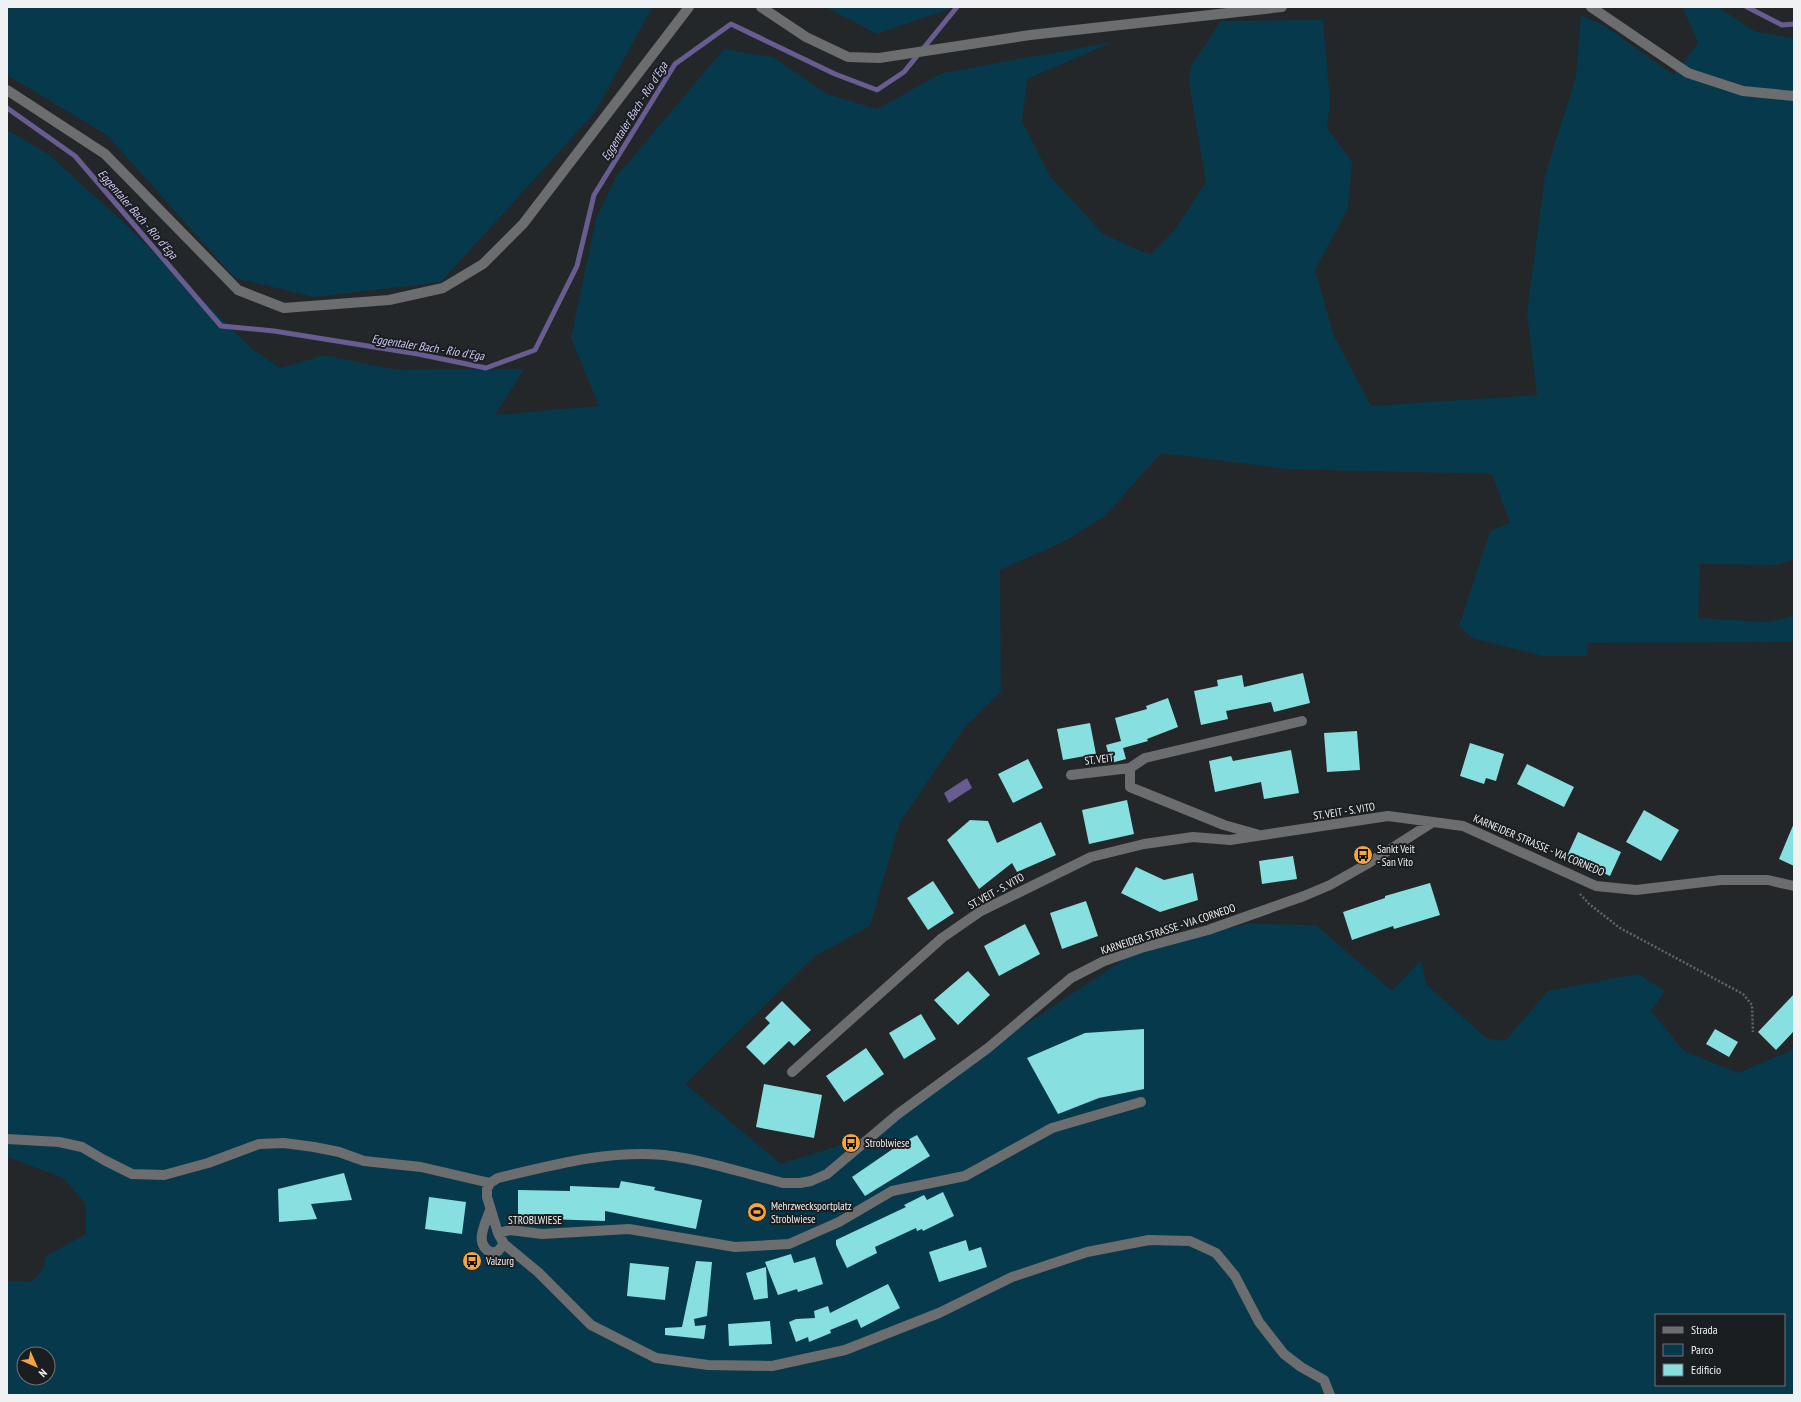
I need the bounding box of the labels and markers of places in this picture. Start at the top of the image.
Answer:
place label: Sankt Veit - San Vito [1377,842,1415,869]
bus stop icon: Sankt Veit - San Vito [1352,844,1374,866]
bus stop icon: Stroblwiese [840,1132,862,1154]
place label: Stroblwiese [865,1136,910,1150]
place label: Mehrzwecksportplatz Stroblwiese [771,1199,852,1226]
sports icon: Mehrzwecksportplatz Stroblwiese [746,1201,768,1223]
bus stop icon: Valzurg [461,1250,483,1272]
place label: Valzurg [485,1254,514,1268]

